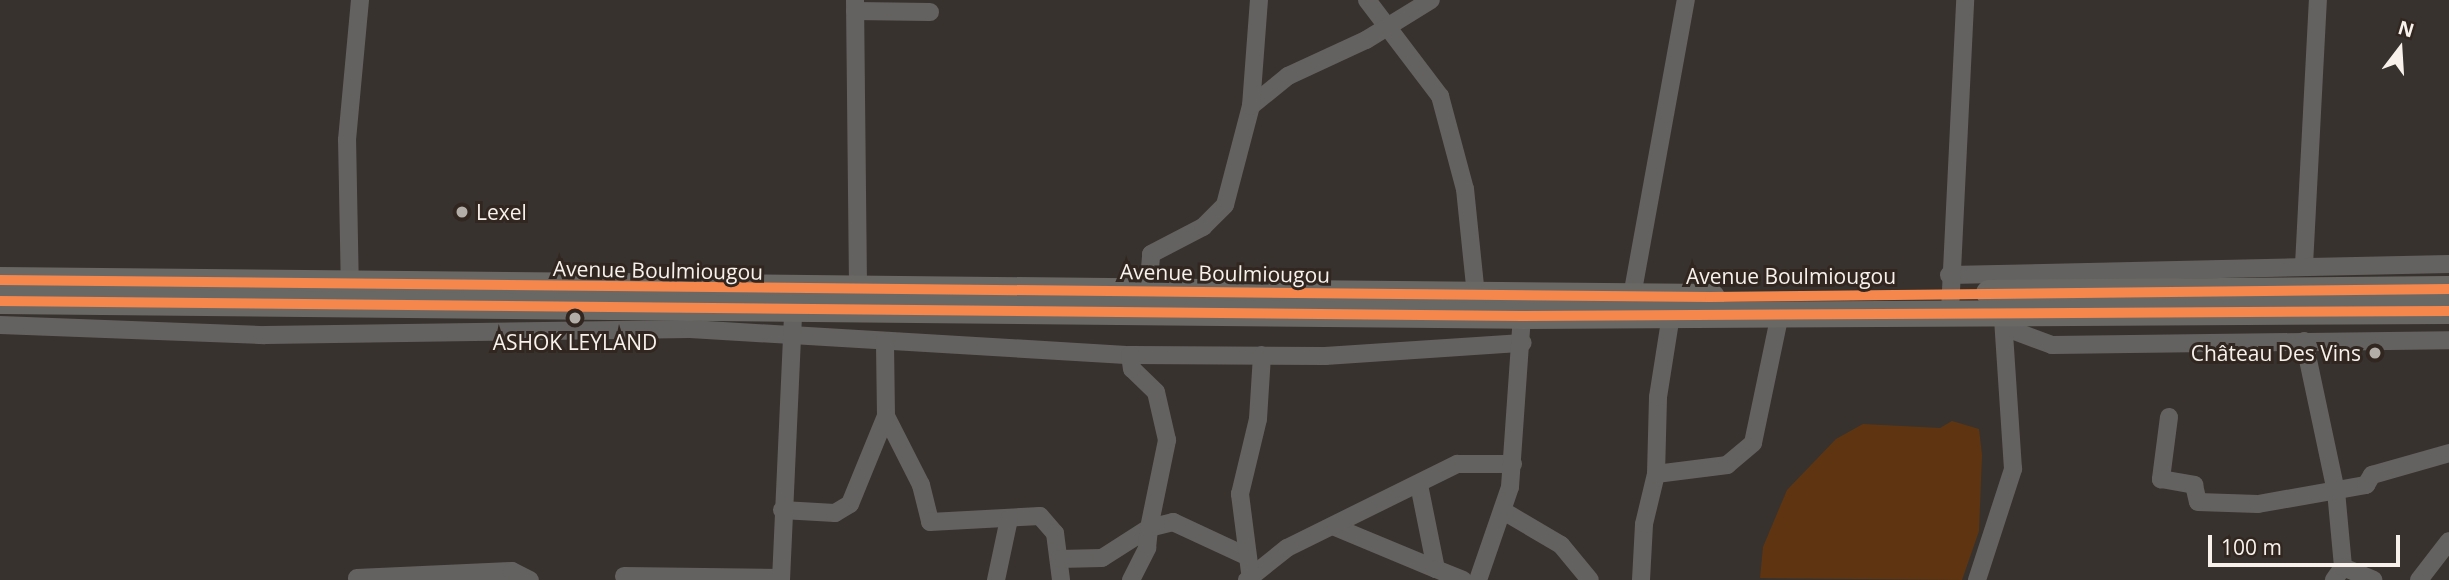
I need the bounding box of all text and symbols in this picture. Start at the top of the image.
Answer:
north arrow [2365,14,2435,84]
text: N [2395,14,2417,44]
place label: Lexel [476,199,527,225]
marker: Lexel [454,204,470,220]
street label: Avenue Boulmiougou [553,256,763,284]
street label: Avenue Boulmiougou [1120,259,1330,287]
street label: Avenue Boulmiougou [1686,263,1896,289]
marker: ASHOK LEYLAND [567,310,583,326]
place label: ASHOK LEYLAND [493,329,657,355]
place label: Château Des Vins [2191,340,2361,366]
marker: Château Des Vins [2367,345,2383,361]
scale bar [2211,520,2404,564]
text: 100 m [2221,533,2282,561]

